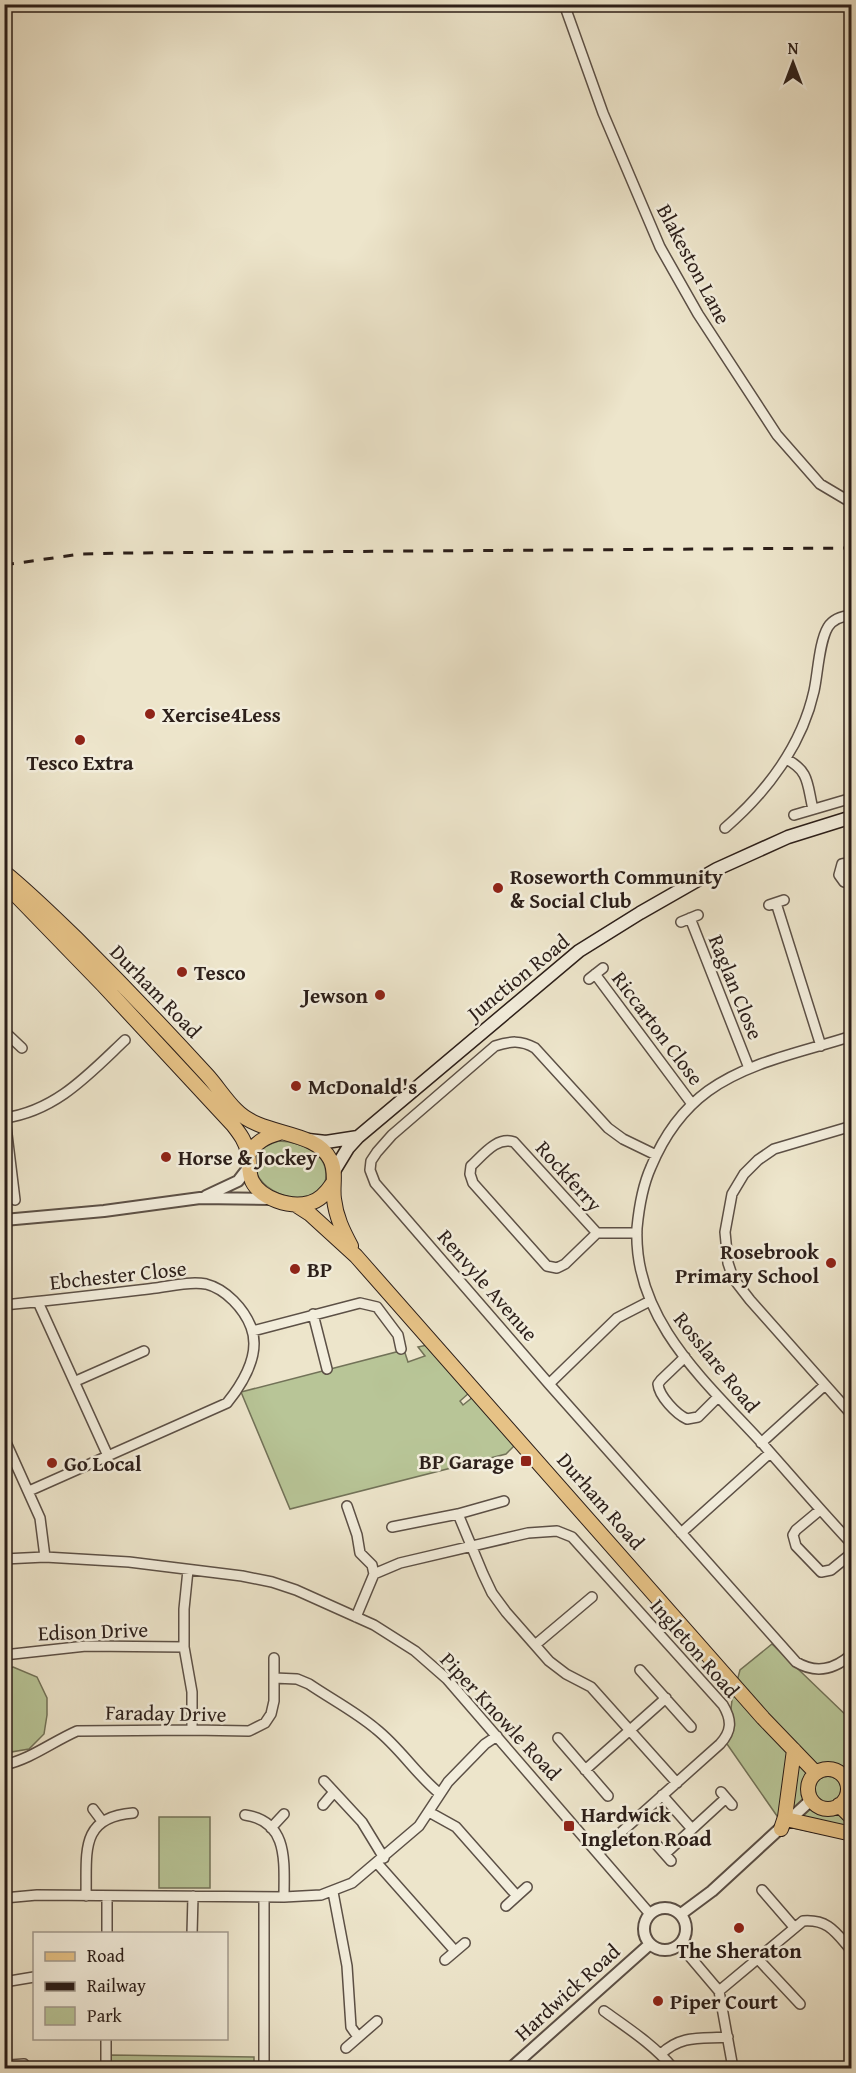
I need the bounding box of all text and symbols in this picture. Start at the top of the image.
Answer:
north arrow [763,33,823,93]
text: N [788,36,799,60]
street label: Blakeston Lane [649,198,739,330]
place label: Xercise4Less [162,699,281,730]
marker: Xercise4Less [143,707,157,721]
marker: Tesco Extra [73,733,87,747]
place label: Tesco Extra [27,747,134,778]
place label: Roseworth Community & Social Club [510,861,723,916]
marker: Roseworth Community & Social Club [491,881,505,895]
street label: Junction Road [458,926,576,1030]
street label: Raglan Close [701,930,771,1044]
street label: Durham Road [103,937,209,1046]
place label: Tesco [194,957,246,988]
street label: Riccarton Close [605,964,711,1092]
marker: Tesco [175,965,189,979]
place label: Jewson [300,980,369,1011]
marker: Jewson [373,988,387,1002]
place label: McDonald's [308,1071,417,1102]
marker: McDonald's [289,1079,303,1093]
street label: Rockferry [528,1133,610,1219]
place label: Horse & Jockey [178,1142,317,1173]
marker: Horse & Jockey [159,1150,173,1164]
street label: Renvyle Avenue [431,1222,546,1348]
place label: Rosebrook Primary School [675,1236,820,1291]
street label: Ebchester Close [48,1252,188,1298]
place label: BP [307,1254,332,1285]
marker: Rosebrook Primary School [824,1256,838,1270]
marker: BP [288,1262,302,1276]
street label: Rosslare Road [667,1305,768,1420]
street label: Durham Road [550,1445,653,1557]
place label: BP Garage [419,1446,514,1477]
place label: Go Local [64,1448,142,1479]
marker: BP Garage [519,1454,533,1468]
marker: Go Local [45,1456,59,1470]
street label: Ingleton Road [643,1591,748,1705]
street label: Edison Drive [37,1614,149,1648]
street label: Piper Knowle Road [433,1645,569,1788]
street label: Faraday Drive [105,1696,227,1730]
place label: Hardwick Ingleton Road [581,1799,712,1854]
marker: Hardwick Ingleton Road [562,1819,576,1833]
marker: The Sheraton [732,1921,746,1935]
legend [33,1932,228,2040]
place label: The Sheraton [676,1935,802,1966]
street label: Hardwick Road [507,1936,627,2048]
text: Road [87,1942,125,1969]
text: Railway [87,1972,146,1999]
place label: Piper Court [670,1986,778,2017]
marker: Piper Court [651,1994,665,2008]
text: Park [87,2002,123,2029]

